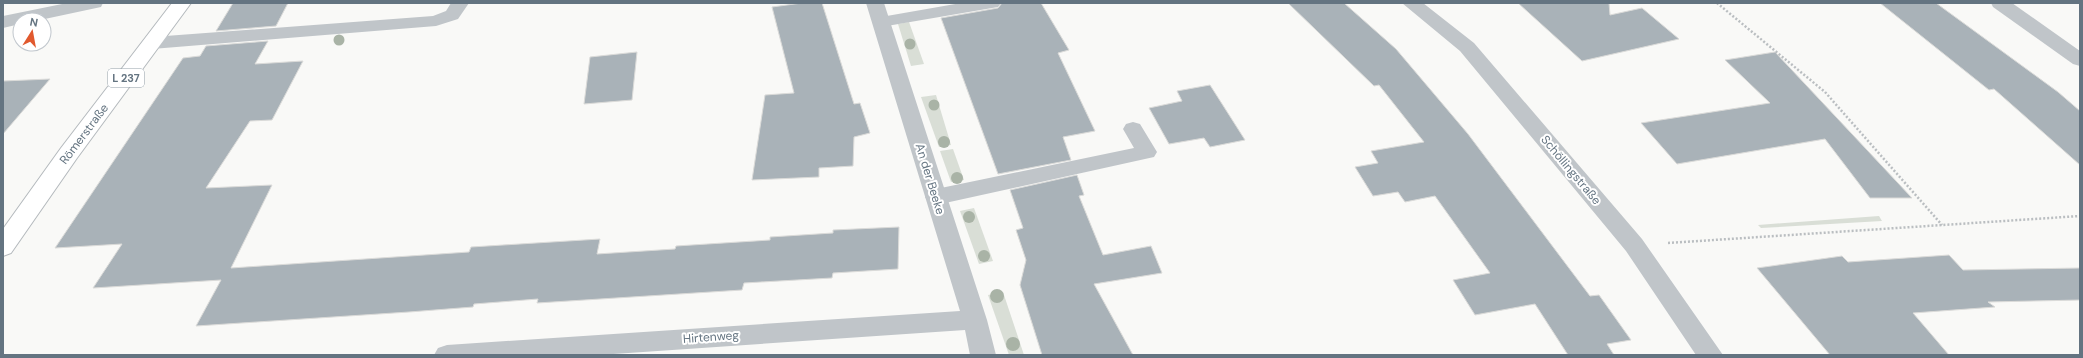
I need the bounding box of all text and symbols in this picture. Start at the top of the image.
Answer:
north arrow [12,12,52,52]
text: N [29,15,39,30]
road number: L 237 [108,69,144,87]
street label: Römerstraße [56,100,112,168]
street label: Schöllingstraße [1537,132,1605,208]
street label: An der Beeke [912,142,948,217]
street label: Hirtenweg [682,327,740,347]

